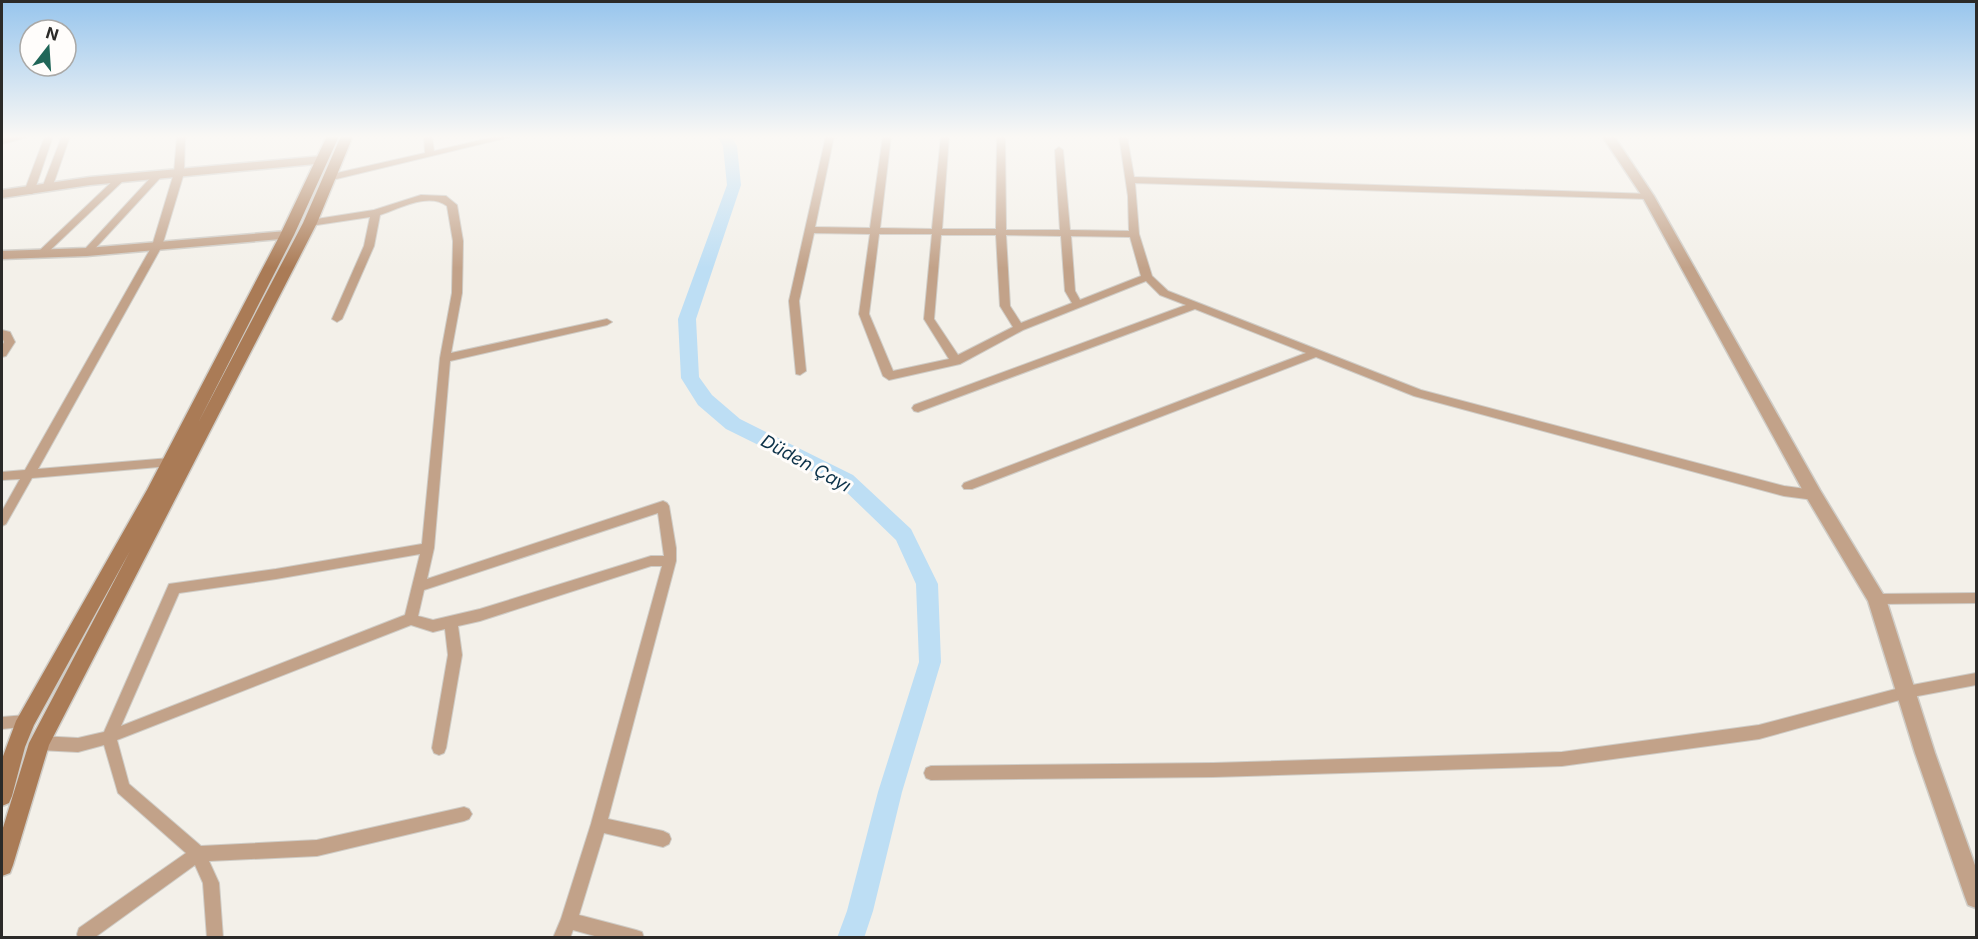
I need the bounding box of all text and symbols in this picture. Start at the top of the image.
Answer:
north arrow [18,18,78,78]
text: N [44,22,61,45]
water label: Düden Çayı [758,430,854,496]

